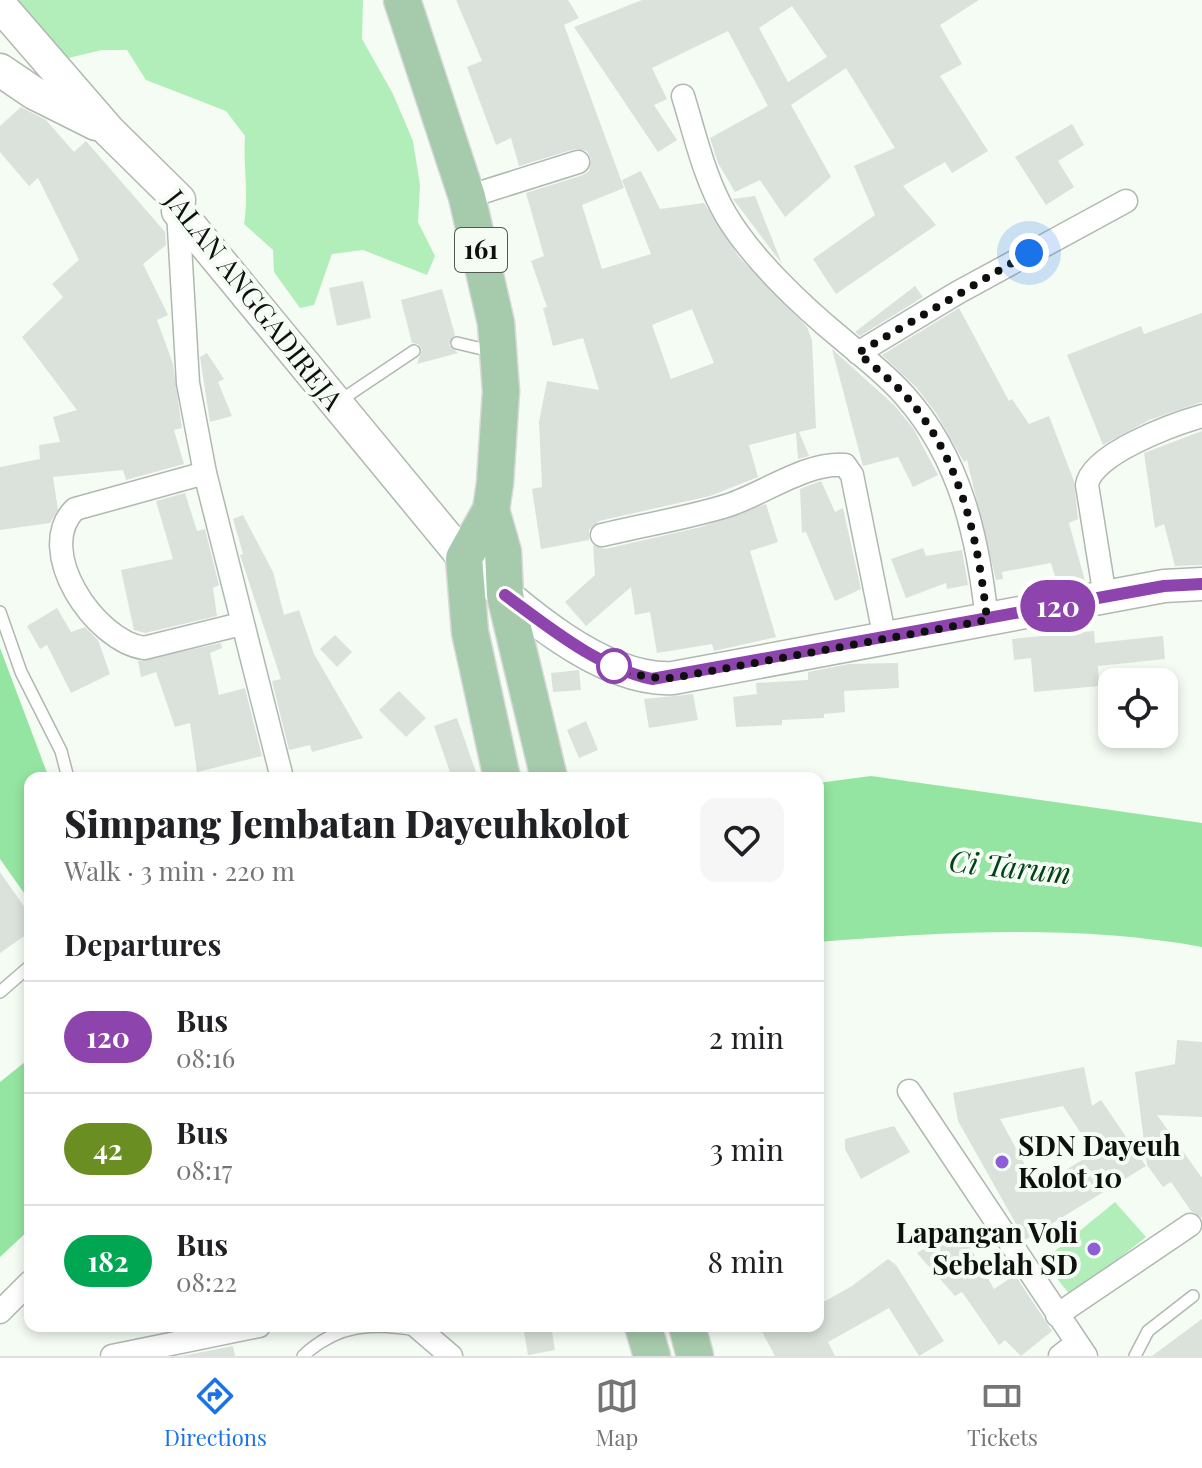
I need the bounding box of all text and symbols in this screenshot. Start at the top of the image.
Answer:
street label: JALAN ANGGADIREJA [157,181,353,417]
road number: 161 [455,228,507,272]
your location [1009,233,1049,273]
line badge: 120 [1012,580,1104,632]
text: 120 [1036,587,1080,624]
unlabelled marker [597,649,631,683]
map controls [1098,668,1178,748]
button: locate [1098,668,1178,748]
text: Simpang Jembatan Dayeuhkolot [64,797,629,848]
button: heart [700,798,784,882]
water label: Ci Tarum [947,840,1073,892]
text: Walk · 3 min · 220 m [64,853,295,888]
text: Departures [64,924,221,964]
text: Bus [176,1000,228,1040]
text: 2 min [709,1017,784,1057]
text: 120 [86,1018,130,1055]
text: 08:16 [176,1040,235,1075]
text: Bus [176,1112,228,1152]
place label: SDN Dayeuh Kolot 10 [1018,1126,1181,1195]
text: 3 min [710,1129,784,1169]
text: 42 [93,1130,123,1167]
text: 08:17 [176,1152,232,1187]
marker: SDN Dayeuh Kolot 10 [993,1153,1011,1171]
place label: Lapangan Voli Sebelah SD [896,1213,1078,1282]
text: Bus [176,1224,228,1264]
marker: Lapangan Voli Sebelah SD [1085,1240,1103,1258]
text: 8 min [708,1241,784,1281]
text: 182 [87,1242,129,1279]
text: 08:22 [176,1264,237,1299]
tab: Directions [164,1374,267,1452]
tab: Map [595,1374,639,1452]
tab: Tickets [967,1374,1038,1452]

